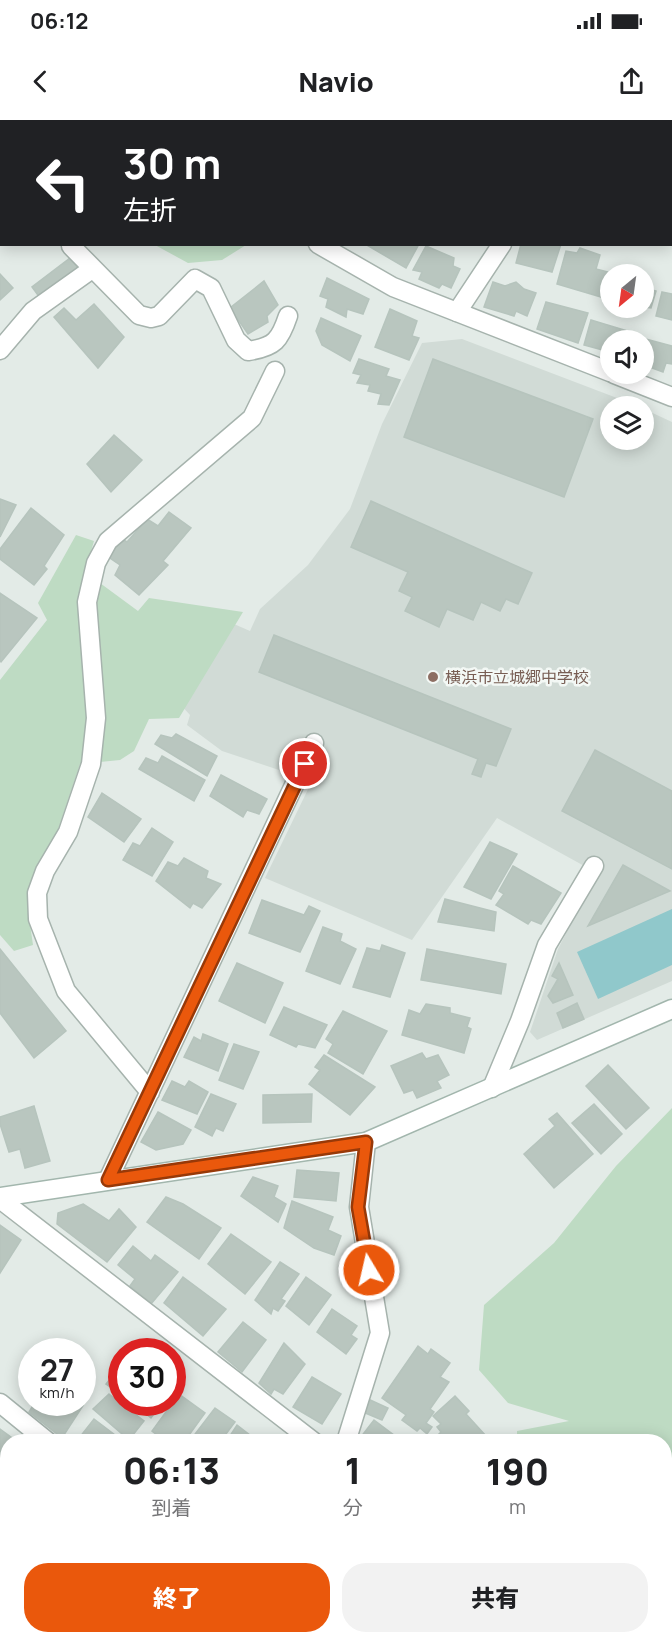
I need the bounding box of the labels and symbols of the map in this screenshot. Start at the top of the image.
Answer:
north arrow [600,264,654,318]
place label: 横浜市立城郷中学校 [445,666,589,688]
marker: 横浜市立城郷中学校 [426,670,440,684]
pin [279,738,330,789]
position arrow [337,1238,401,1302]
speed limit sign: 30 [108,1338,186,1416]

